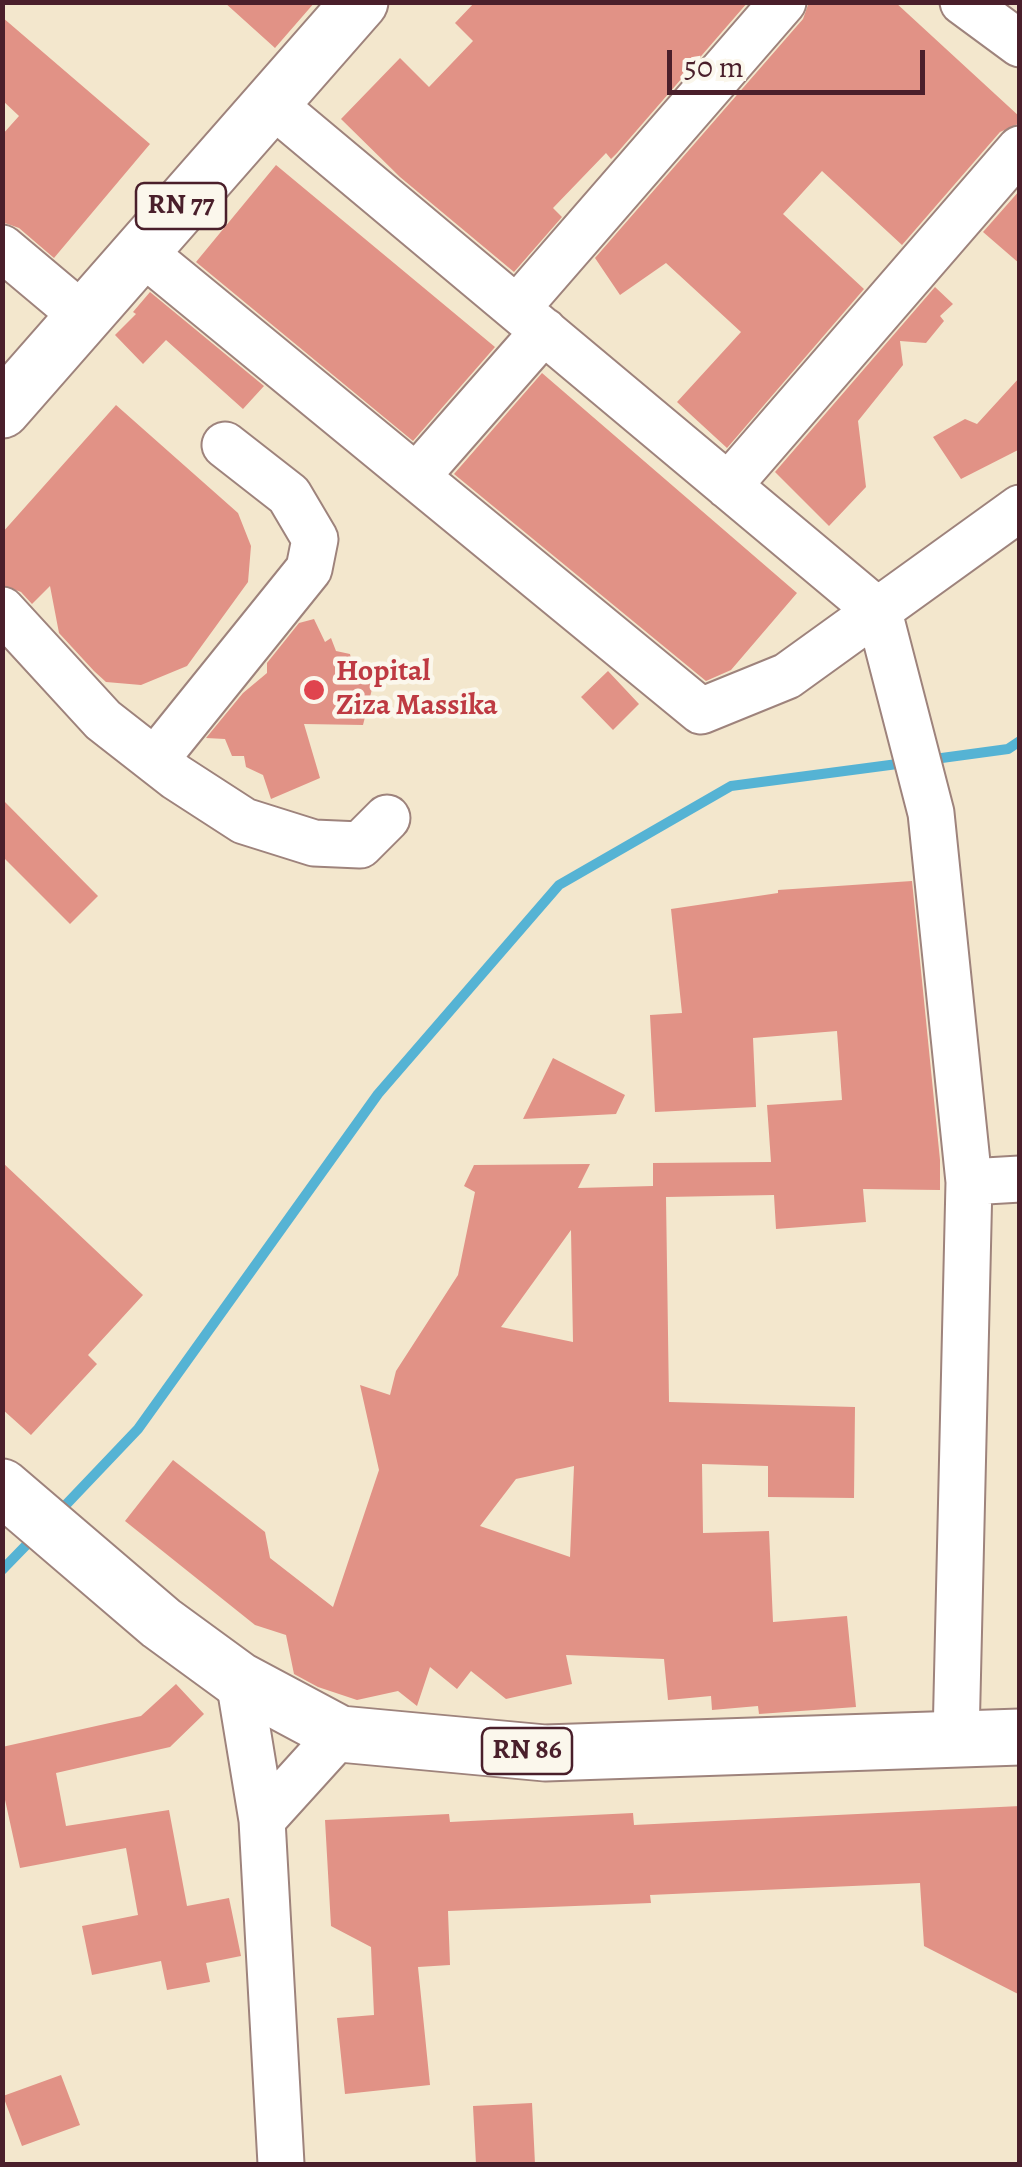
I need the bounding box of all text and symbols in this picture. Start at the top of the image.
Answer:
scale bar [672,30,930,92]
text: 50 m [684,47,744,87]
road number: RN 77 [136,183,226,229]
place label: Hopital Ziza Massika [336,655,498,726]
marker: Hopital Ziza Massika [301,677,327,703]
road number: RN 86 [482,1728,572,1774]

